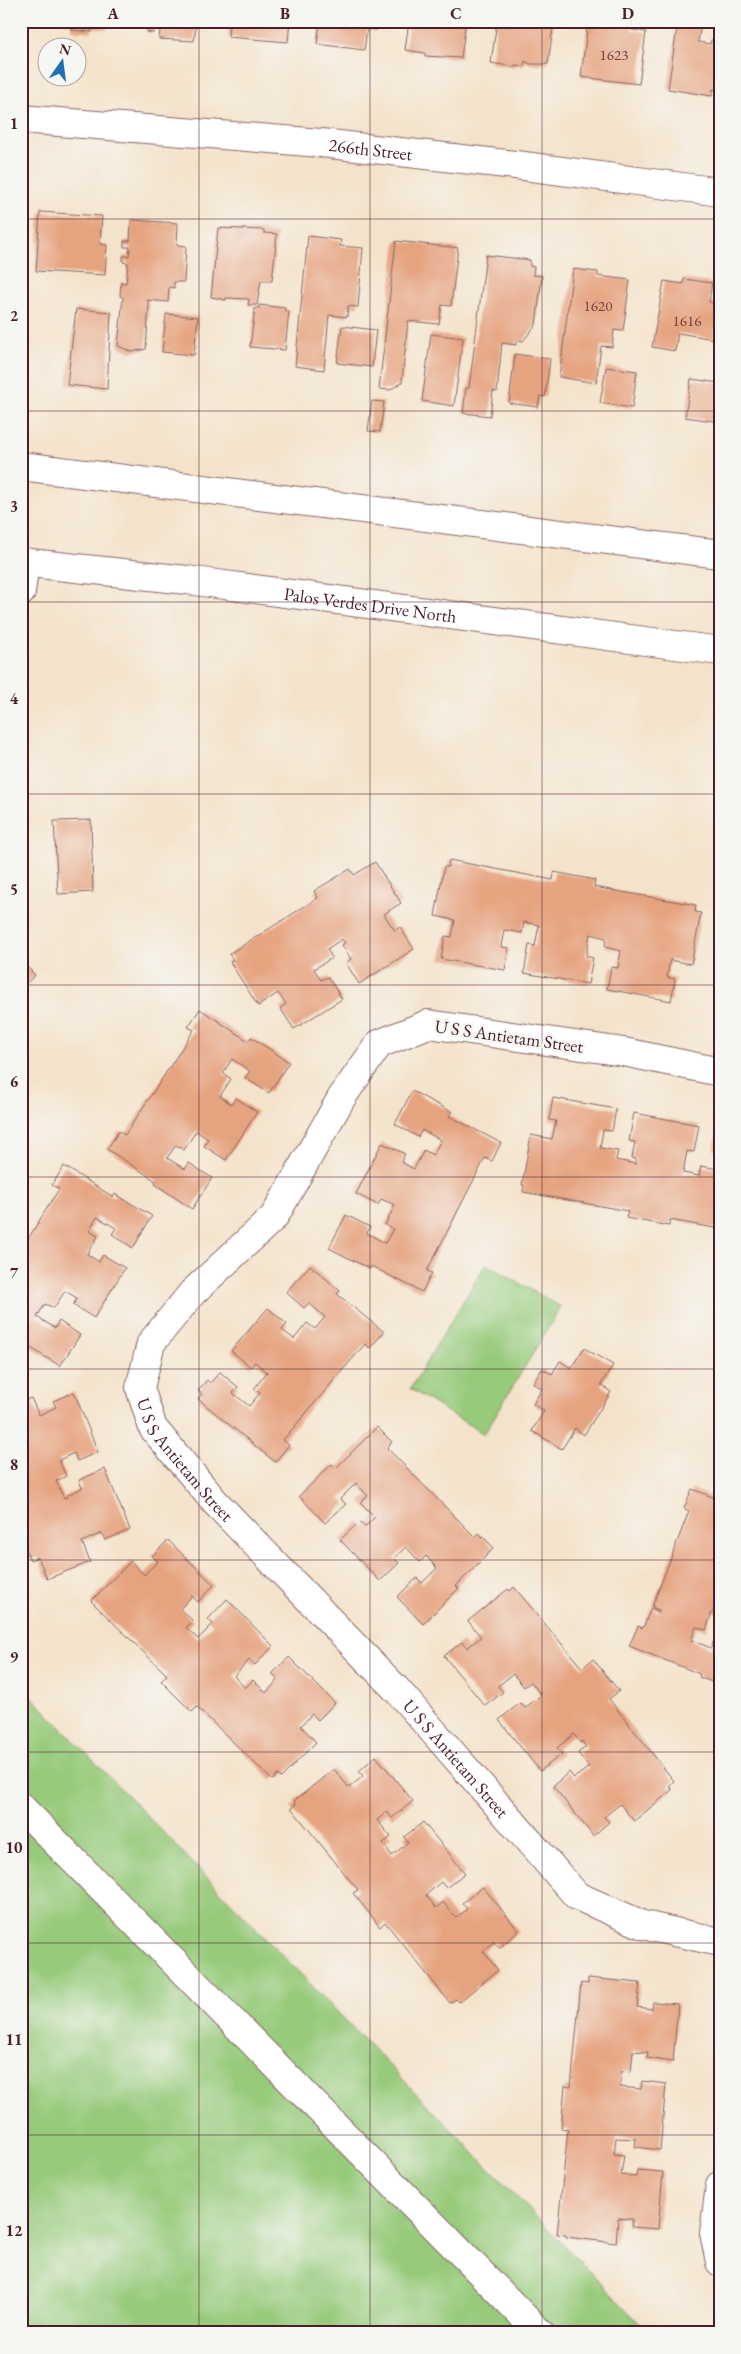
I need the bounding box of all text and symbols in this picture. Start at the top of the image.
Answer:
text: A [106,3,119,24]
text: B [280,3,290,24]
text: C [450,3,462,24]
text: D [622,3,634,24]
north arrow [38,38,88,88]
text: N [57,39,73,60]
house number: 1623 [600,45,628,64]
text: 1 [10,113,18,134]
street label: 266th Street [328,132,414,165]
house number: 1620 [584,296,612,315]
text: 2 [10,305,19,326]
house number: 1616 [673,311,701,330]
text: 3 [10,496,18,517]
street label: Palos Verdes Drive North [283,582,458,627]
text: 4 [10,688,19,709]
text: 5 [10,879,18,900]
street label: U S S Antietam Street [433,1014,585,1058]
text: 6 [10,1071,19,1092]
text: 7 [10,1262,19,1283]
street label: U S S Antietam Street [132,1395,239,1526]
text: 8 [10,1454,18,1475]
text: 9 [10,1646,19,1667]
street label: U S S Antietam Street [398,1694,515,1822]
text: 10 [6,1837,23,1858]
text: 11 [6,2029,22,2050]
text: 12 [6,2220,23,2241]

